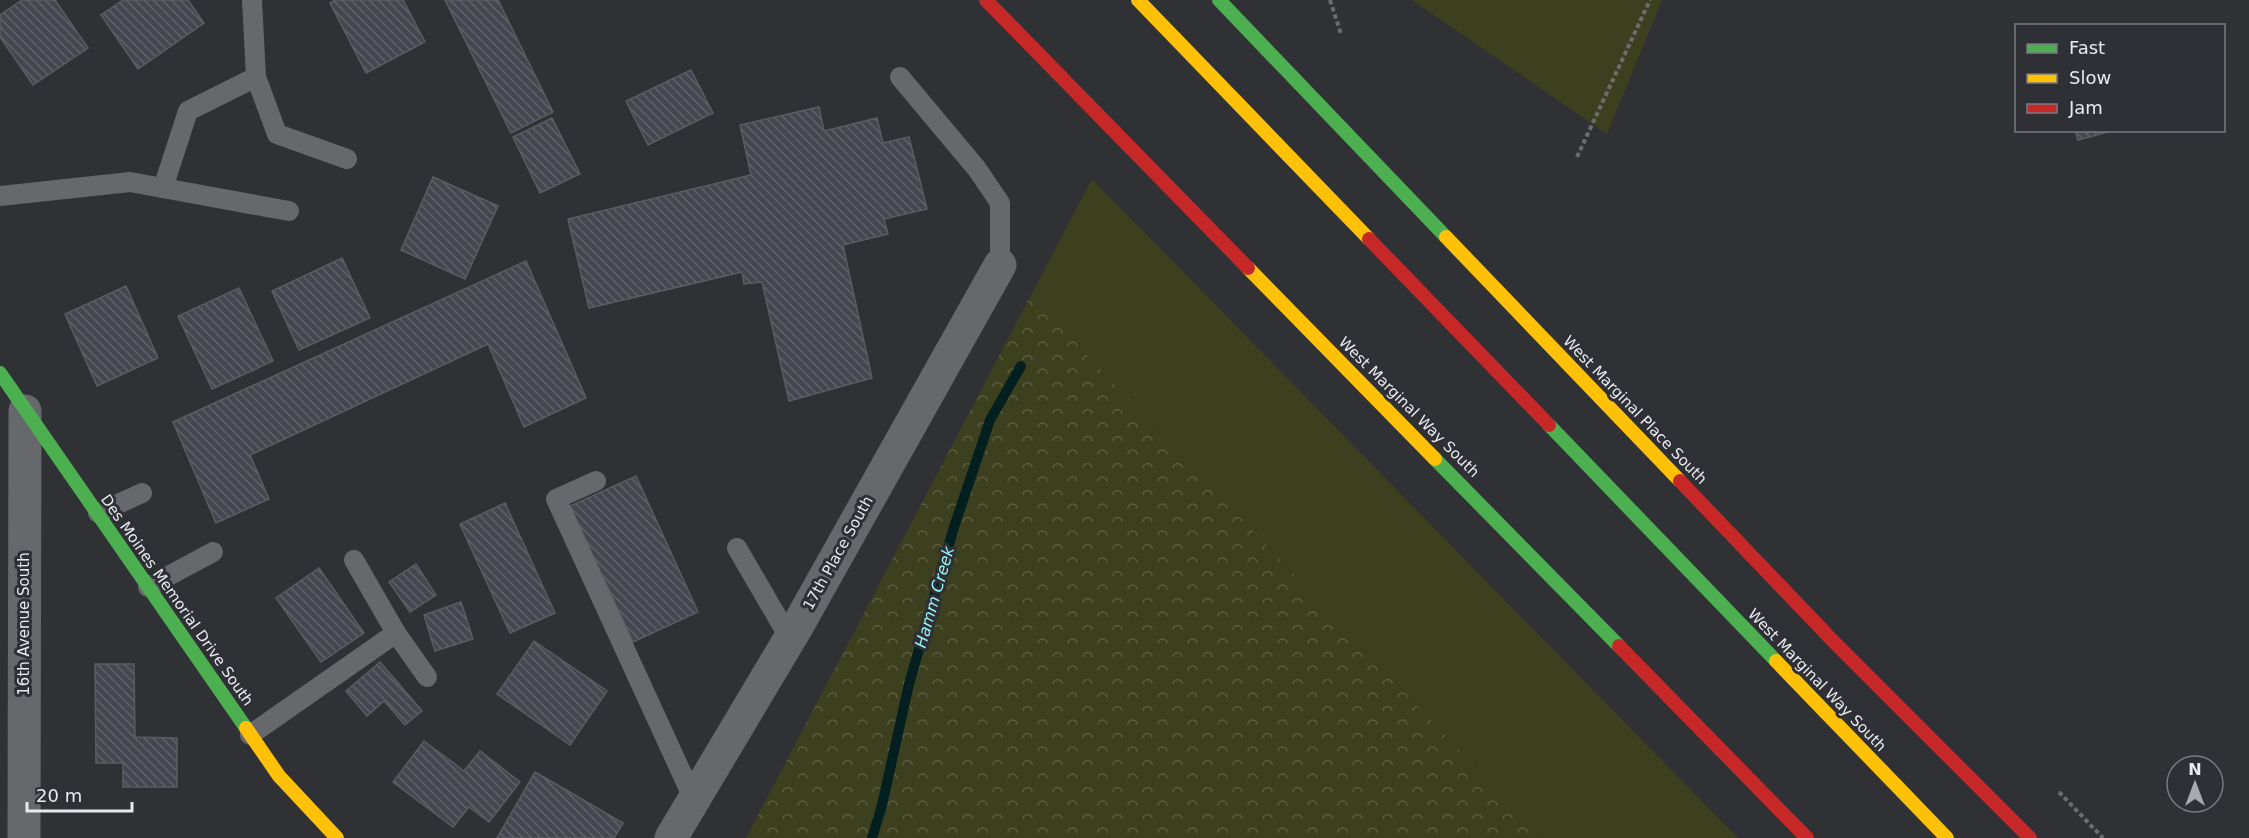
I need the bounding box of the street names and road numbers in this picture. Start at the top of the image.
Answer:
street label: West Marginal Place South [1559,332,1711,488]
street label: West Marginal Way South [1335,333,1483,481]
street label: Des Moines Memorial Drive South [97,491,257,709]
street label: 17th Place South [799,493,877,613]
street label: 16th Avenue South [15,552,33,696]
street label: West Marginal Way South [1744,605,1890,755]

